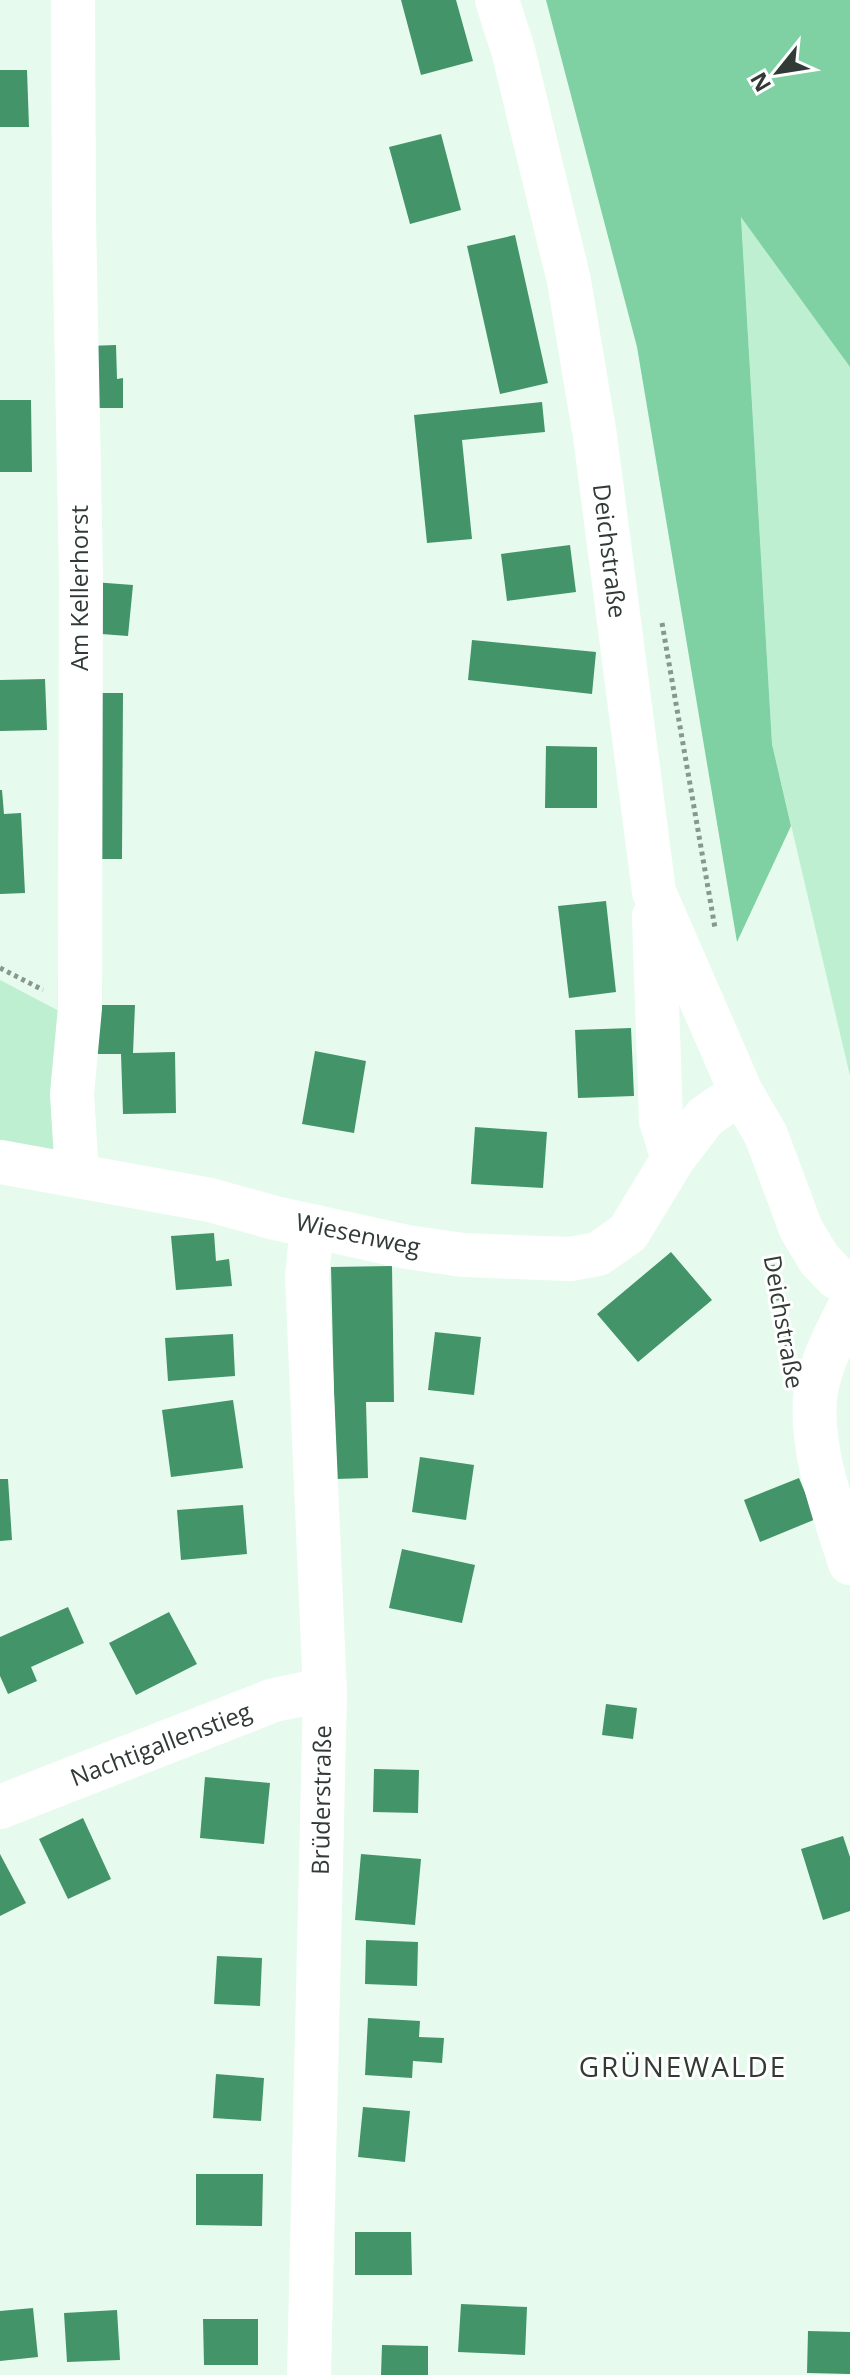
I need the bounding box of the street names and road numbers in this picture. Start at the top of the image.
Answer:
street label: Deichstraße [586,482,635,620]
street label: Am Kellerhorst [62,505,95,671]
street label: Wiesenweg [293,1204,424,1263]
street label: Deichstraße [757,1253,812,1391]
street label: Nachtigallenstieg [65,1694,256,1793]
street label: Brüderstraße [303,1725,338,1875]

